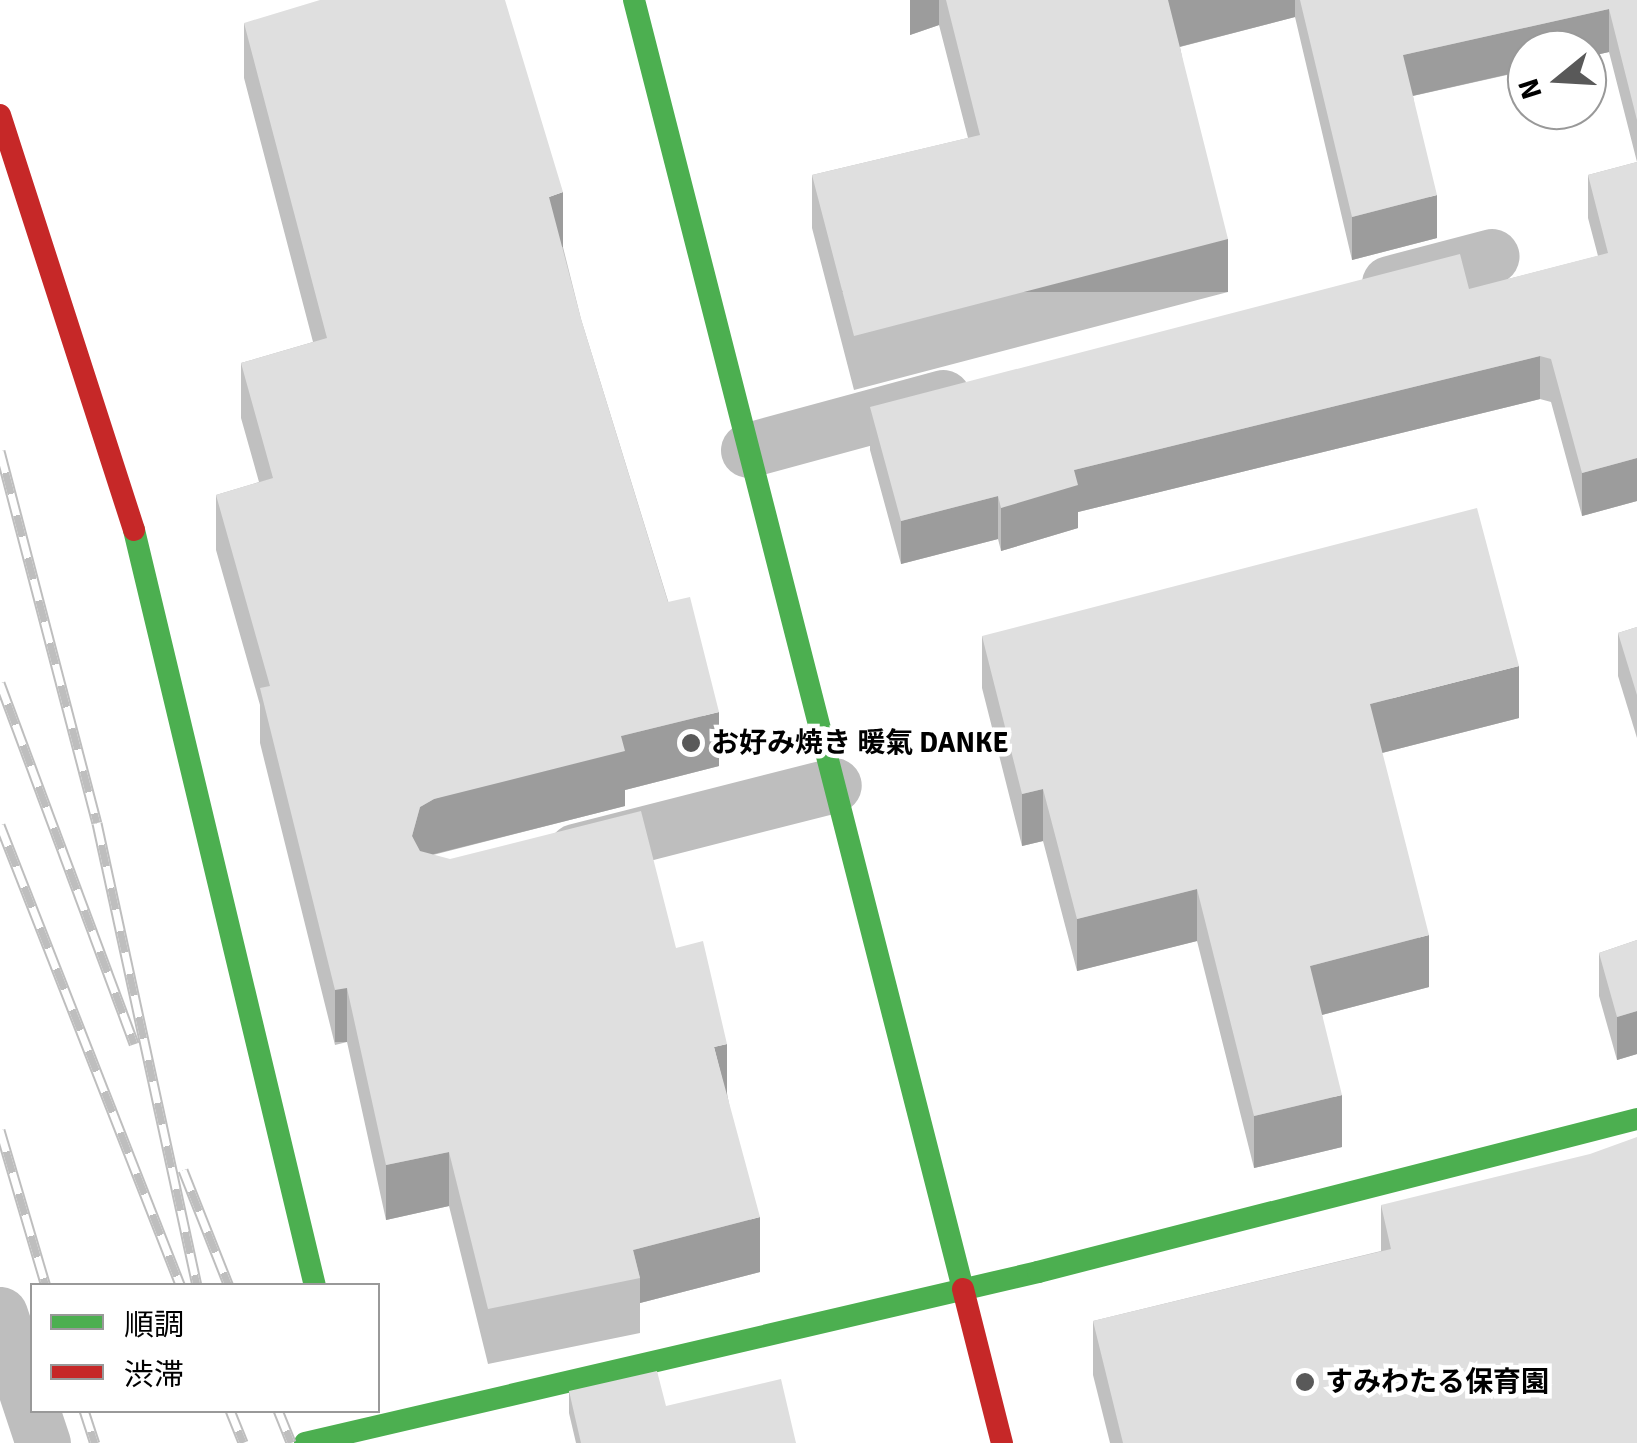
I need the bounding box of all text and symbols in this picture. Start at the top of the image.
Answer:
north arrow [1507,30,1607,130]
text: N [1511,74,1550,103]
place label: お好み焼き 暖氣 DANKE [711,726,1008,760]
marker: お好み焼き 暖氣 DANKE [680,732,702,754]
legend [30,1283,380,1413]
text: 順調 [124,1307,184,1344]
text: 渋滞 [124,1357,184,1394]
place label: すみわたる保育園 [1325,1365,1549,1399]
marker: すみわたる保育園 [1294,1371,1316,1393]

